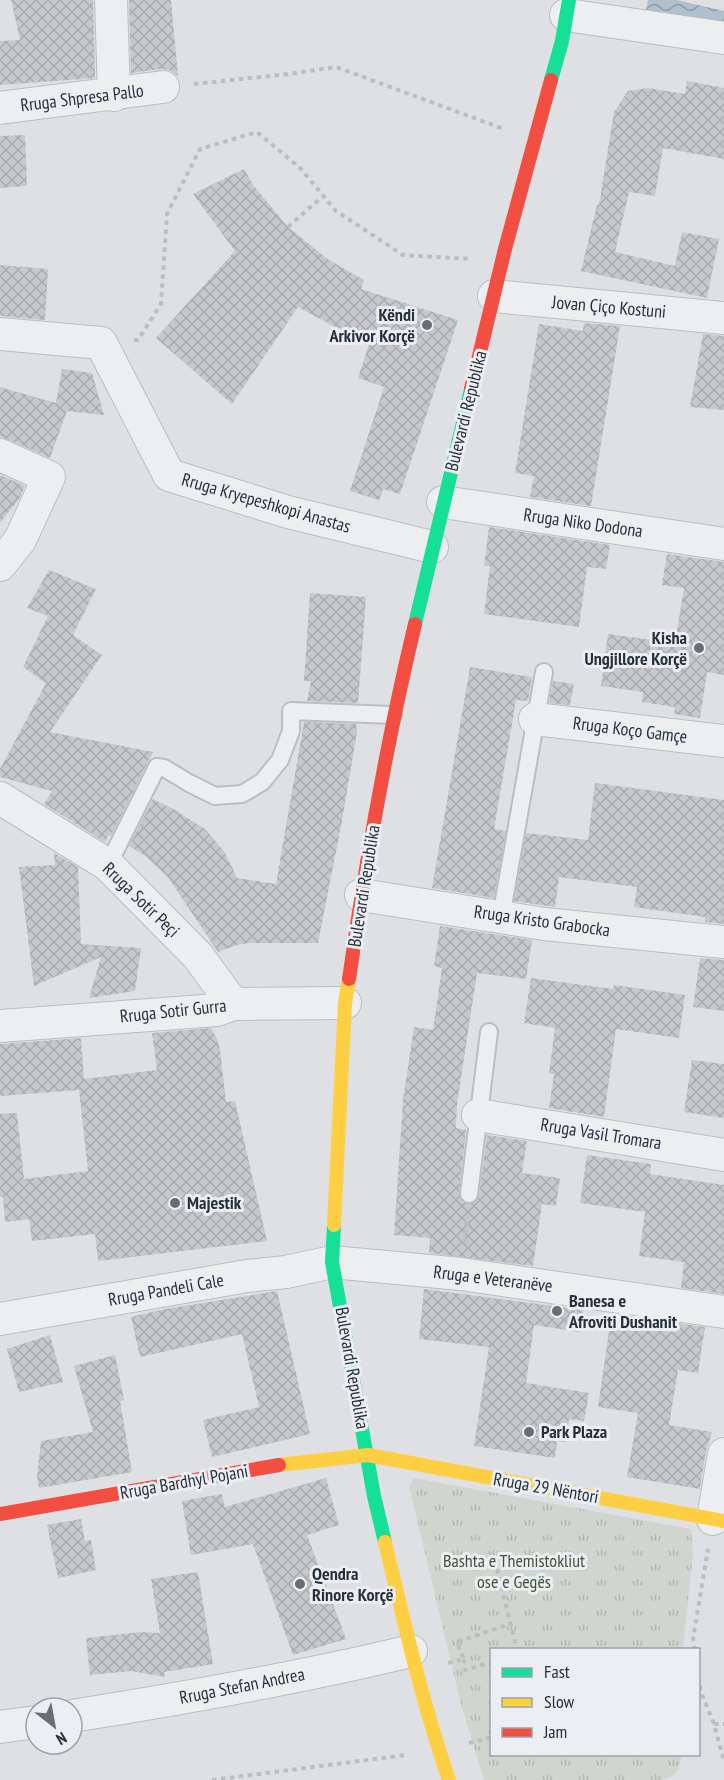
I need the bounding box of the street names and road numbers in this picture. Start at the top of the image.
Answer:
street label: Rruga Shpresa Pallo [19,79,145,116]
street label: Jovan Çiço Kostuni [550,290,667,323]
street label: Bulevardi Republika [439,348,492,474]
street label: Rruga Kryepeshkopi Anastas [179,467,353,538]
street label: Rruga Niko Dodona [522,503,644,542]
street label: Rruga Koço Gamçe [572,711,689,748]
street label: Bulevardi Republika [342,823,385,949]
street label: Rruga Sotir Peçi [98,857,185,942]
street label: Rruga Kristo Grabocka [473,900,612,941]
street label: Rruga Sotir Gurra [119,993,227,1028]
street label: Rruga Vasil Tromara [539,1113,663,1154]
street label: Rruga e Veteranëve [432,1260,554,1297]
street label: Rruga Pandeli Cale [106,1268,225,1311]
street label: Bulevardi Republika [330,1305,375,1431]
street label: Rruga Bardhyl Pojani [118,1459,250,1504]
street label: Rruga 29 Nëntori [492,1467,601,1508]
street label: Rruga Stefan Andrea [177,1662,306,1709]

